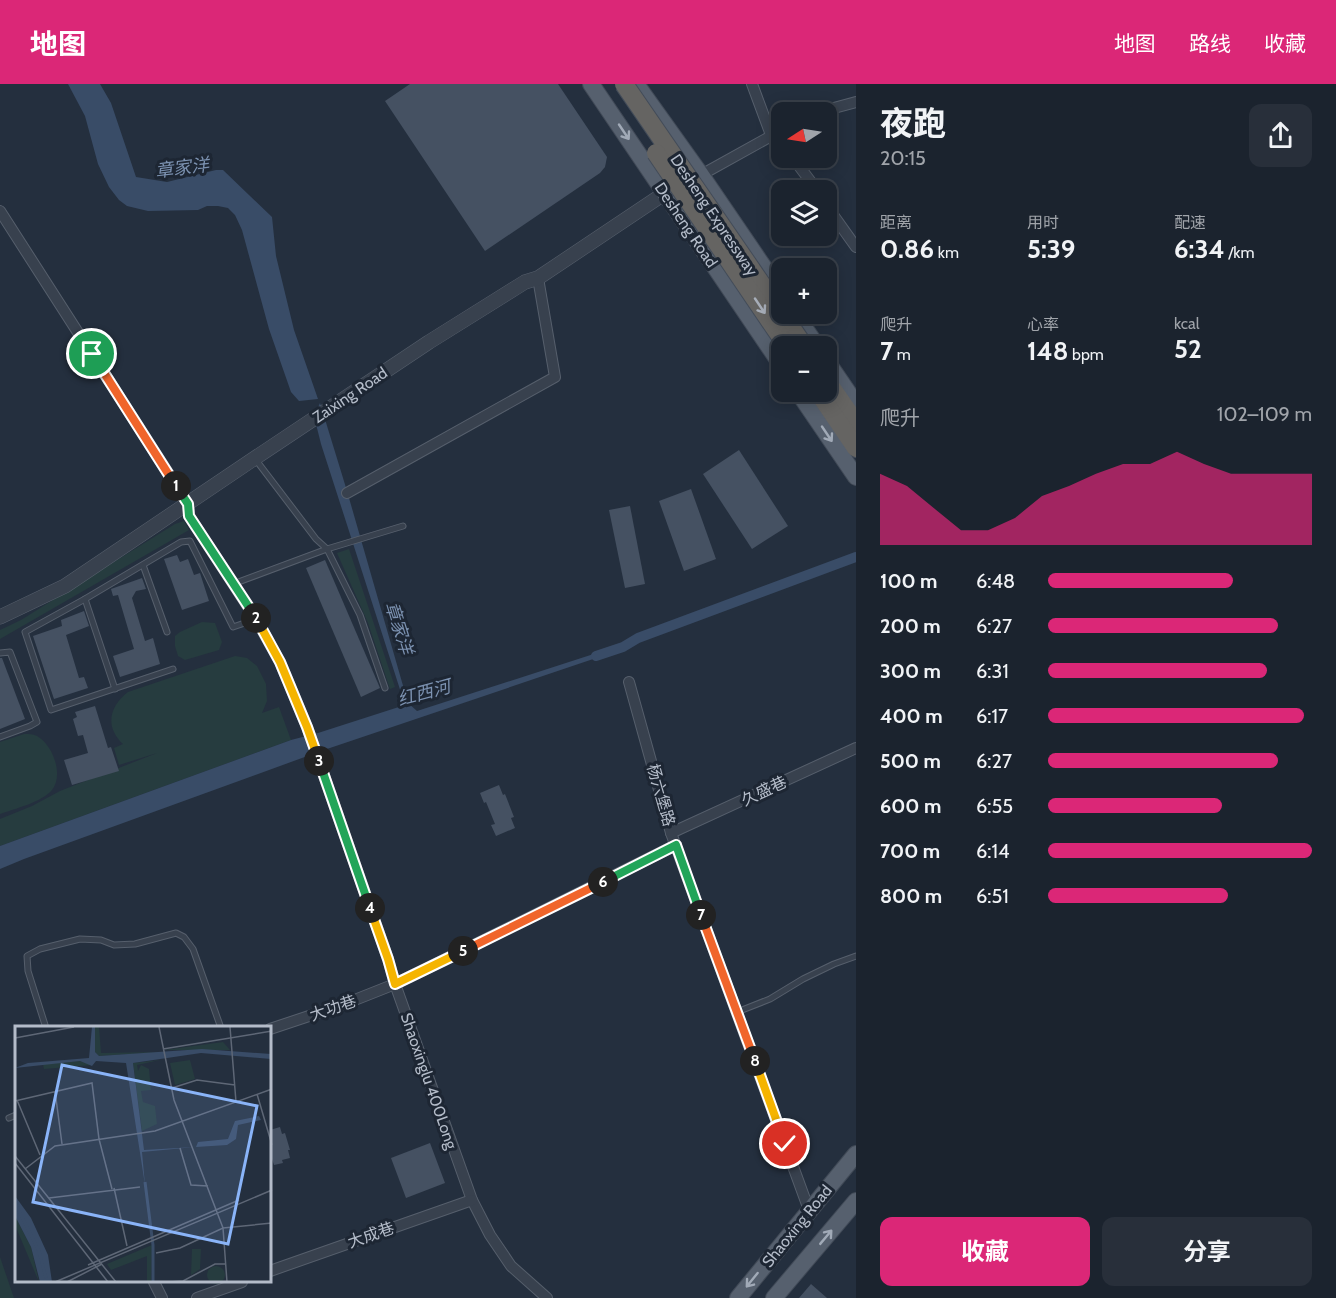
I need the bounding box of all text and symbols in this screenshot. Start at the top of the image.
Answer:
text: 地图 [30,27,86,61]
text: 地图 [1114,31,1156,56]
text: 路线 [1189,31,1231,56]
text: 收藏 [1264,31,1306,56]
north arrow [771,102,837,168]
map controls [771,102,837,402]
text: 夜跑 [880,103,946,143]
button: share [1249,104,1312,167]
one-way arrow [618,124,630,140]
text: 20:15 [880,146,926,170]
street label: Desheng Expressway [666,151,762,279]
water label: 章家洋 [154,154,212,182]
street label: Desheng Road [651,179,721,271]
button: layers [771,180,837,246]
text: 距离 [880,213,912,232]
text: 用时 [1027,213,1059,232]
text: 配速 [1174,213,1206,232]
text: 0.86 [880,233,934,265]
text: 5:39 [1027,233,1075,265]
text: 6:34 [1174,233,1225,265]
text: km [934,243,959,262]
text: /km [1225,243,1255,262]
button: + [771,258,837,324]
one-way arrow [754,298,766,314]
text: kcal [1174,314,1200,333]
text: 爬升 [880,315,912,334]
text: 心率 [1027,315,1059,334]
pin [66,328,117,379]
text: 52 [1174,333,1202,365]
text: 7 [880,335,893,367]
text: 148 [1027,335,1068,367]
button: − [771,336,837,402]
icon: arrive [75,337,108,370]
text: m [893,345,911,364]
text: bpm [1068,345,1104,364]
street label: Zaixing Road [309,363,391,427]
text: 102–109 m [1217,402,1312,426]
text: 爬升 [880,406,920,430]
one-way arrow [821,426,833,442]
pin: 1 [161,471,191,501]
text: 1 [173,476,179,495]
text: 100 m [880,569,938,593]
text: 6:48 [976,569,1015,593]
water label: 章家洋 [381,599,418,659]
pin: 2 [241,603,271,633]
text: 2 [252,608,260,627]
text: 200 m [880,614,941,638]
text: 6:27 [976,614,1012,638]
text: 300 m [880,659,941,683]
text: 6:31 [976,659,1009,683]
water label: 红西河 [395,675,456,711]
text: 400 m [880,704,943,728]
text: 6:17 [976,704,1008,728]
pin: 3 [304,746,334,776]
text: 500 m [880,749,941,773]
text: 6:27 [976,749,1012,773]
text: 3 [315,751,323,770]
street label: 杨六堡路 [643,762,679,828]
street label: 久盛巷 [738,772,790,810]
text: 600 m [880,794,941,818]
text: 6:55 [976,794,1013,818]
text: 700 m [880,839,940,863]
text: 6:14 [976,839,1010,863]
pin: 6 [588,867,618,897]
text: 6 [599,872,608,891]
text: 800 m [880,884,942,908]
text: 6:51 [976,884,1009,908]
pin: 4 [355,893,385,923]
text: 4 [365,898,375,917]
pin: 7 [686,900,716,930]
text: 7 [697,905,705,924]
pin: 5 [448,936,478,966]
text: 5 [459,941,467,960]
street label: 大功巷 [307,991,359,1025]
street label: Shaoxinglu 400Long [397,1010,462,1153]
inset map [15,1026,272,1283]
pin: 8 [740,1046,770,1076]
text: 8 [750,1051,760,1070]
pin [759,1118,810,1169]
icon: check [768,1127,801,1160]
street label: Shaoxing Road [758,1181,836,1271]
button: 收藏 [880,1217,1090,1286]
button: 分享 [1102,1217,1312,1286]
street label: 大成巷 [345,1218,397,1252]
one-way arrow [819,1229,832,1245]
one-way arrow [746,1272,759,1288]

